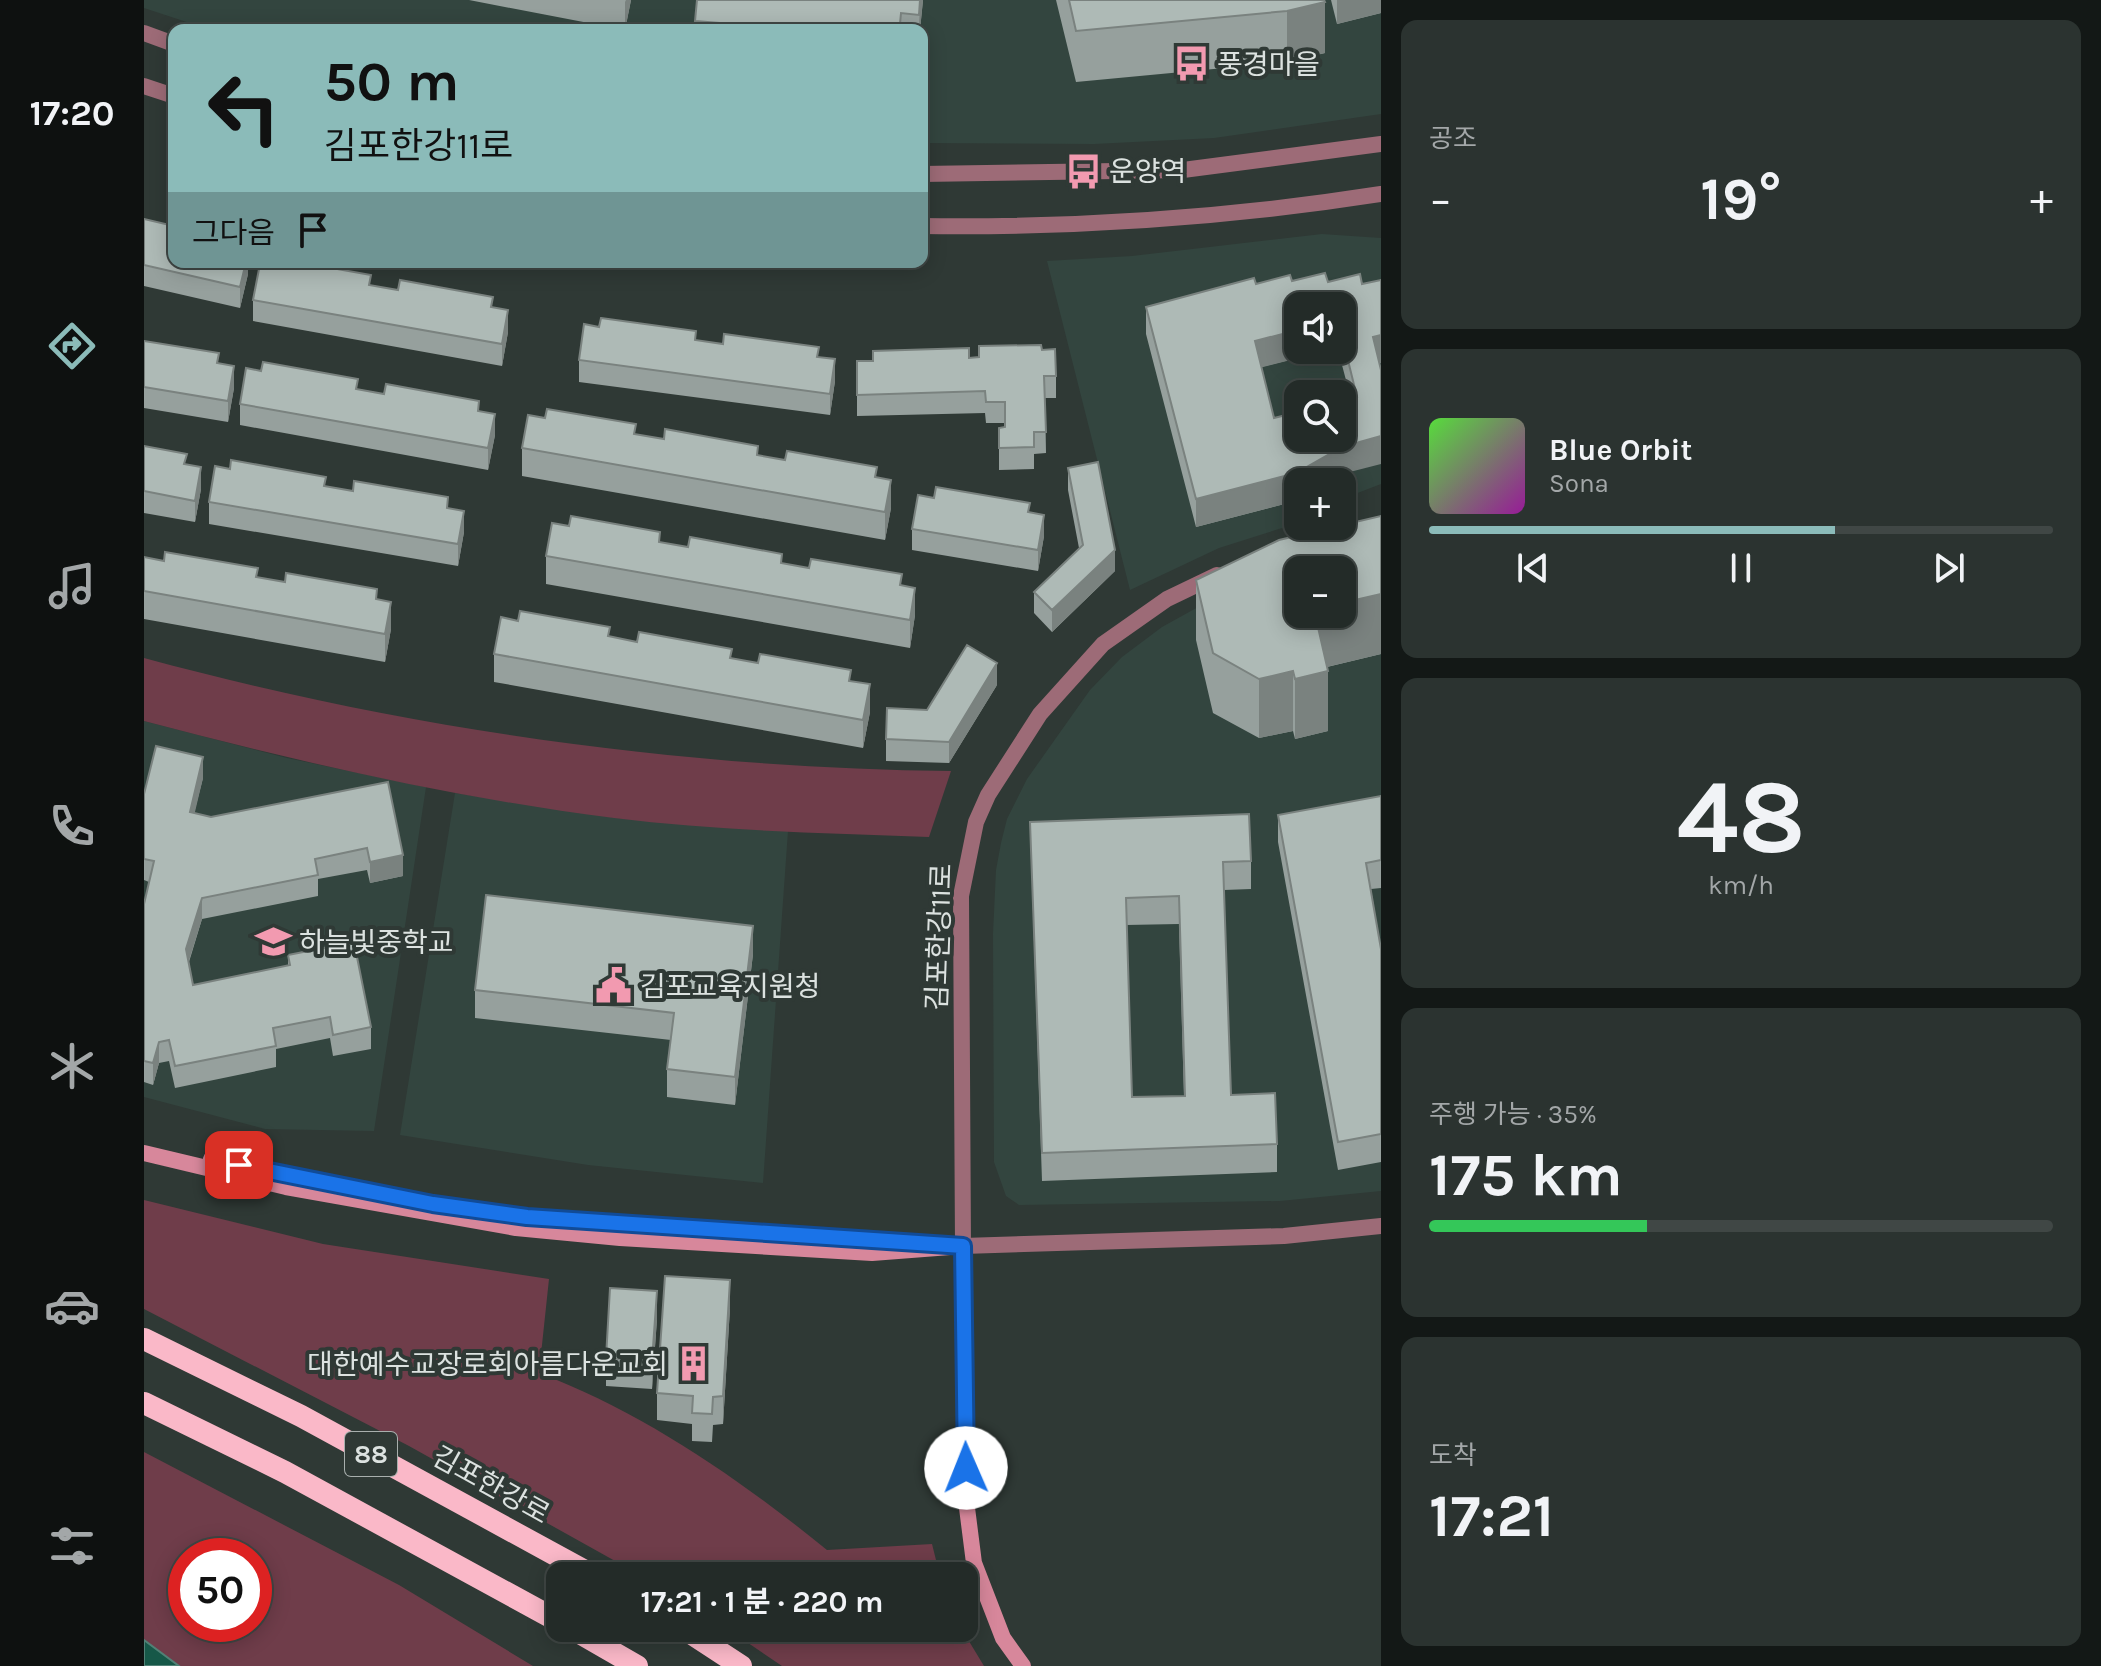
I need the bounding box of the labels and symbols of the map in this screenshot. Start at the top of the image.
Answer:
bus stop icon: 풍경마을 [1172,45,1210,83]
place label: 풍경마을 [1217,48,1320,81]
bus stop icon: 운양역 [1064,152,1102,190]
place label: 운양역 [1109,155,1186,188]
street label: 김포한강11로 [920,863,958,1011]
school or university icon: 하늘빛중학교 [254,923,292,961]
place label: 하늘빛중학교 [299,926,454,959]
public building icon: 김포교육지원청 [595,967,633,1005]
place label: 김포교육지원청 [640,970,820,1003]
pin [205,1131,273,1199]
building icon: 대한예수교장로회아름다운교회 [675,1345,713,1383]
place label: 대한예수교장로회아름다운교회 [307,1348,668,1381]
position arrow [924,1426,1008,1510]
road number: 88 [345,1432,397,1476]
street label: 김포한강로 [427,1439,555,1531]
speed limit sign: 50 [168,1538,272,1642]

